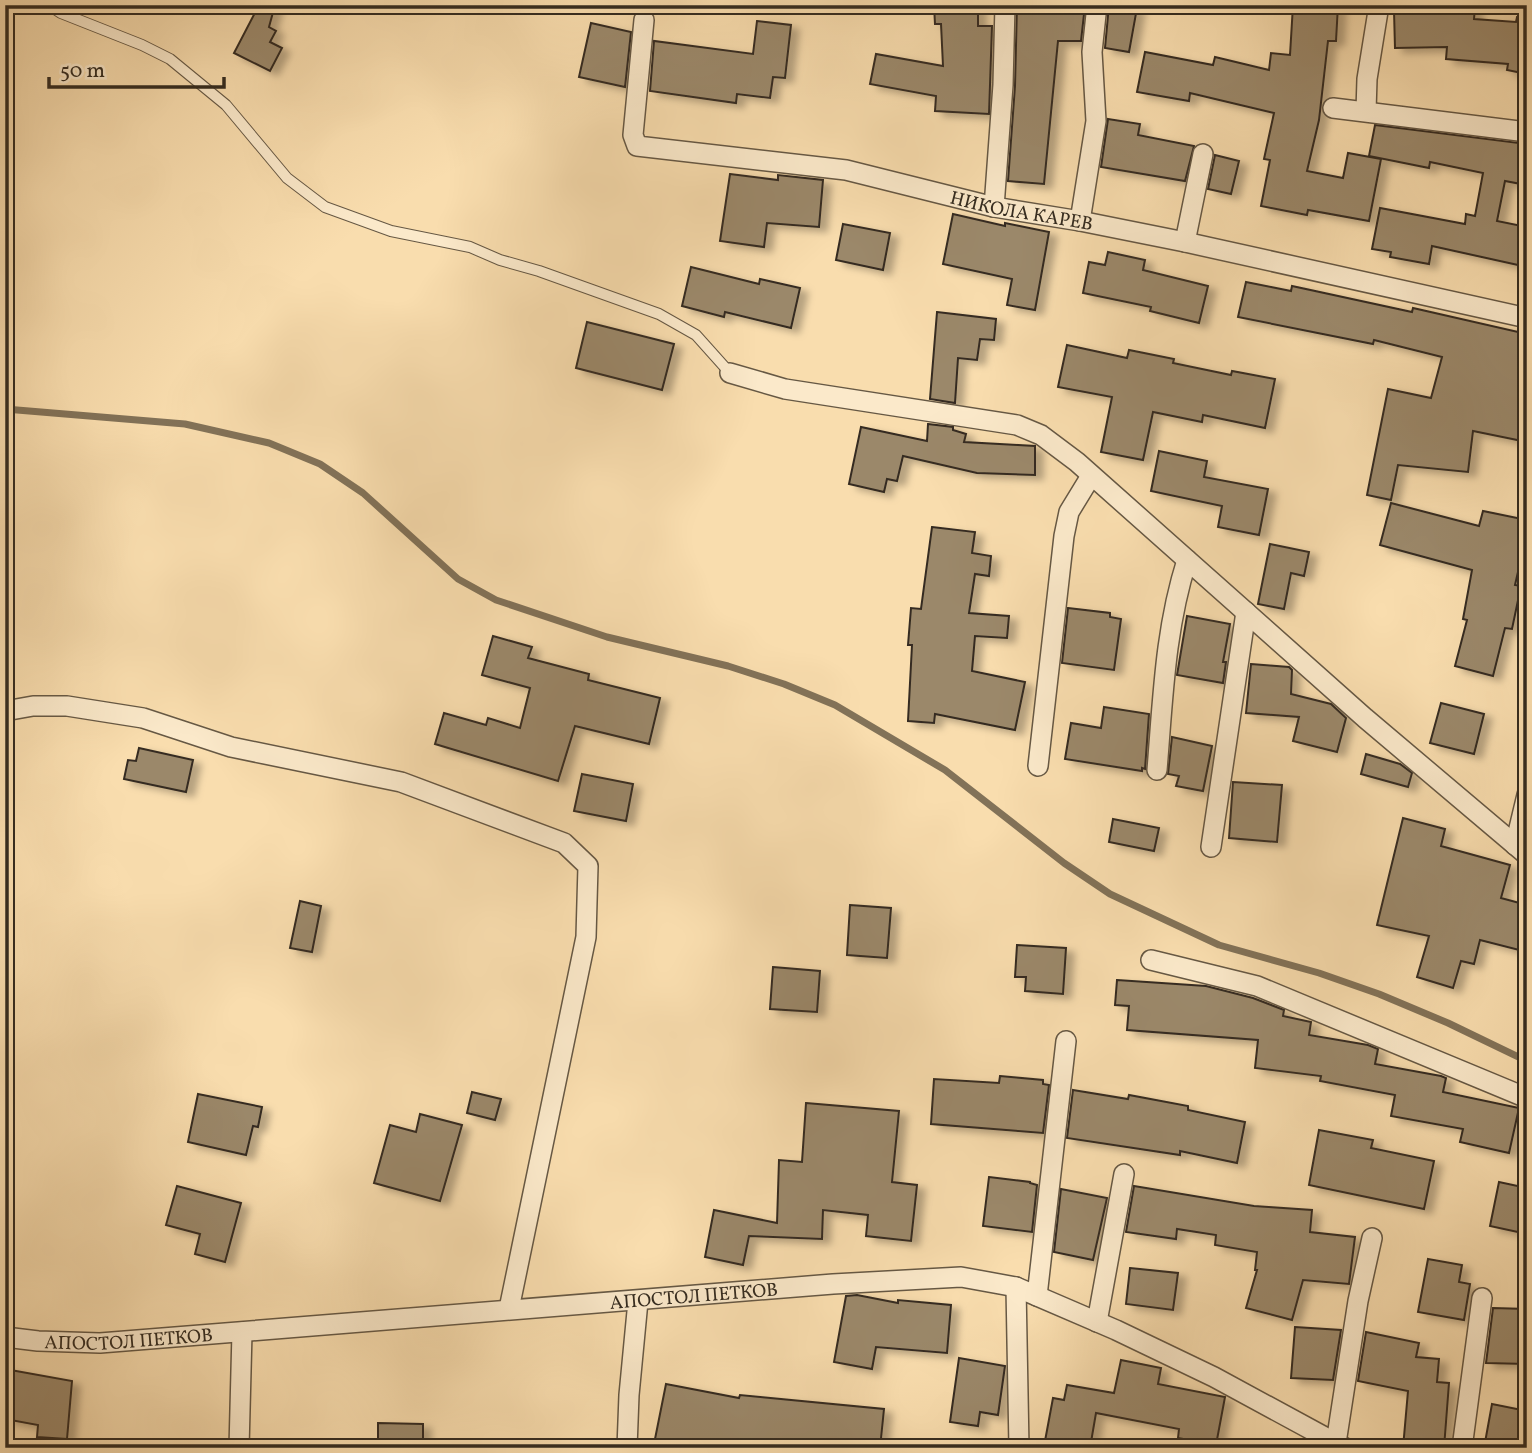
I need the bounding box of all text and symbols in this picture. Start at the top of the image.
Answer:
scale bar [49,46,224,90]
text: 50 m [60,57,105,86]
street label: НИКОЛА КАРЕВ [947,185,1095,238]
street label: АПОСТОЛ ПЕТКОВ [609,1277,779,1317]
street label: АПОСТОЛ ПЕТКОВ [44,1323,214,1358]

